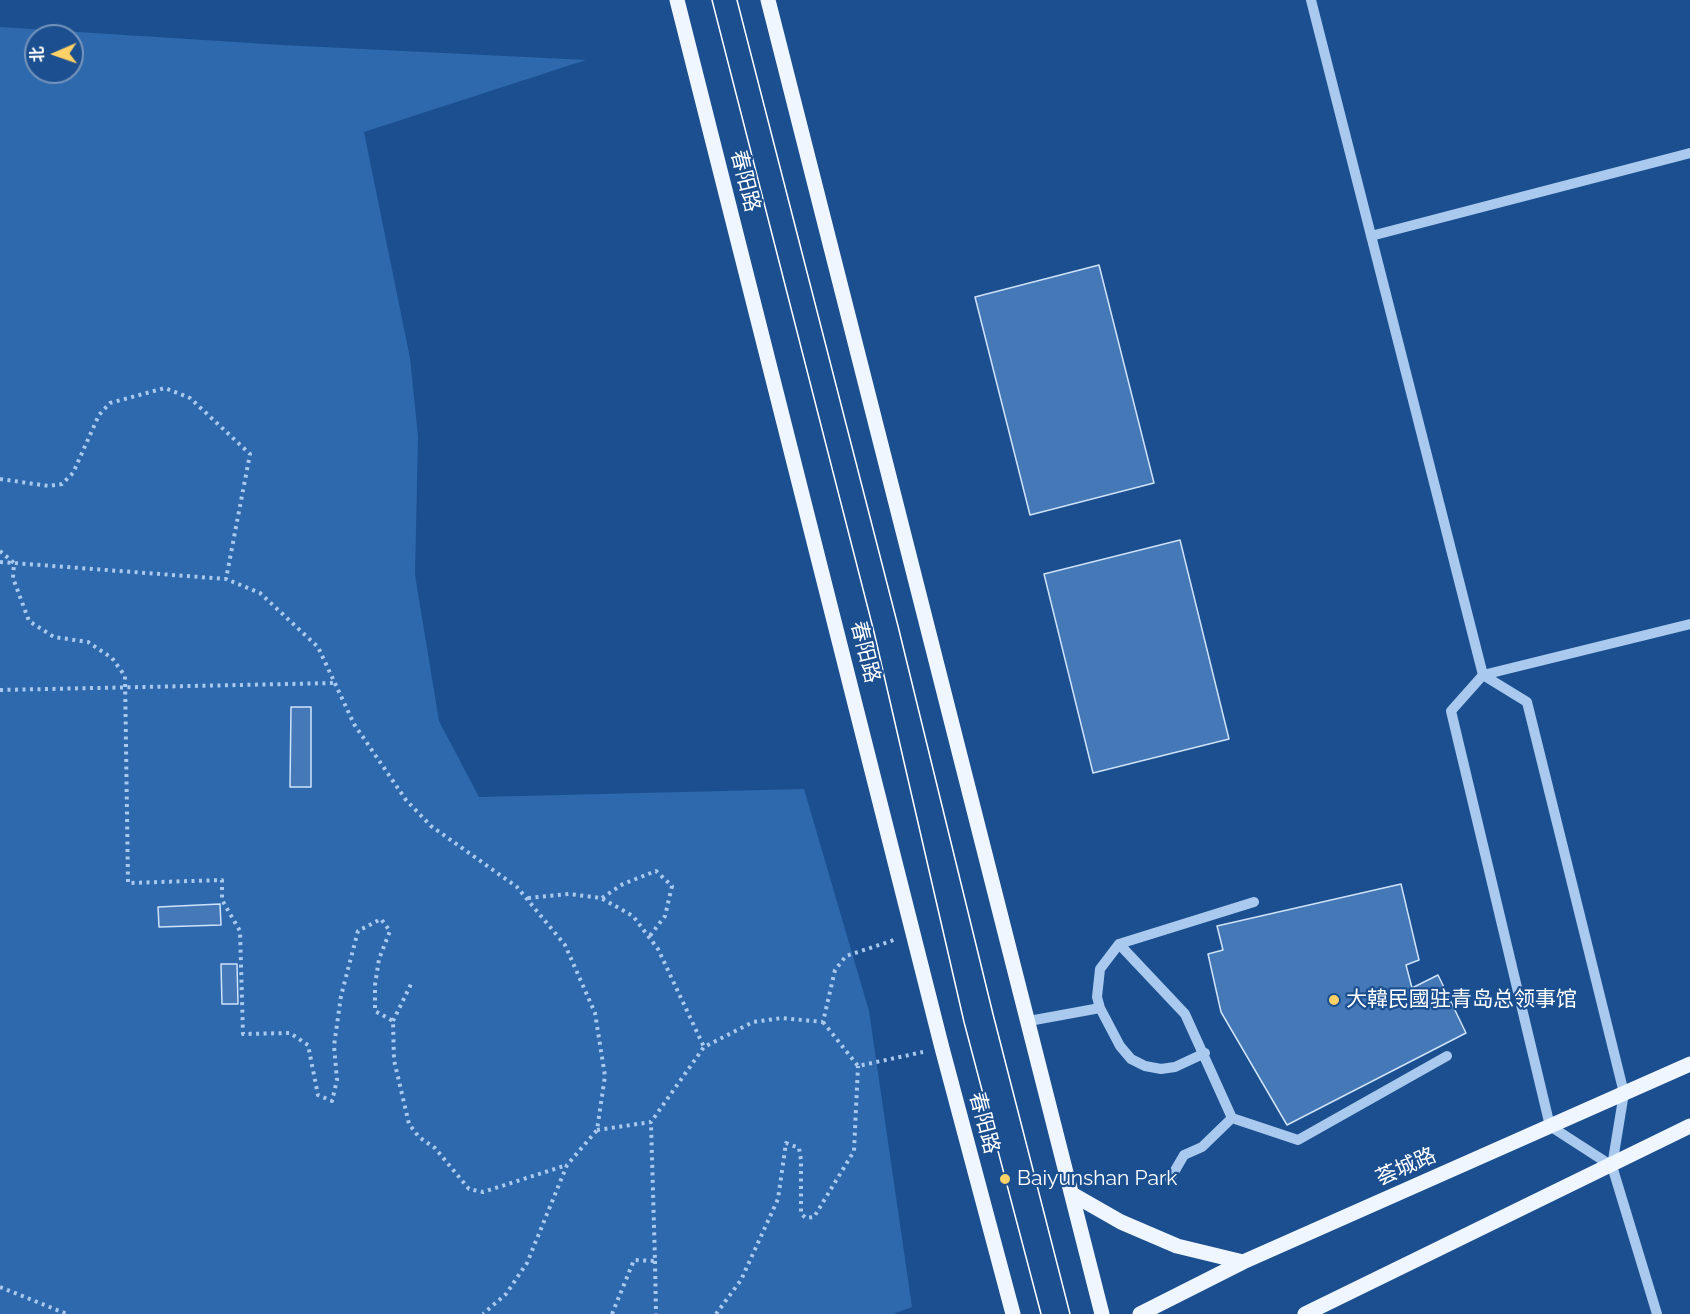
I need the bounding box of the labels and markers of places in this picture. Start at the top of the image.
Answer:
place label: 大韓民國驻青岛总领事馆 [1346,987,1577,1013]
marker: 大韓民國驻青岛总领事馆 [1327,993,1341,1007]
place label: Baiyunshan Park [1017,1166,1177,1192]
marker: Baiyunshan Park [998,1172,1012,1186]

